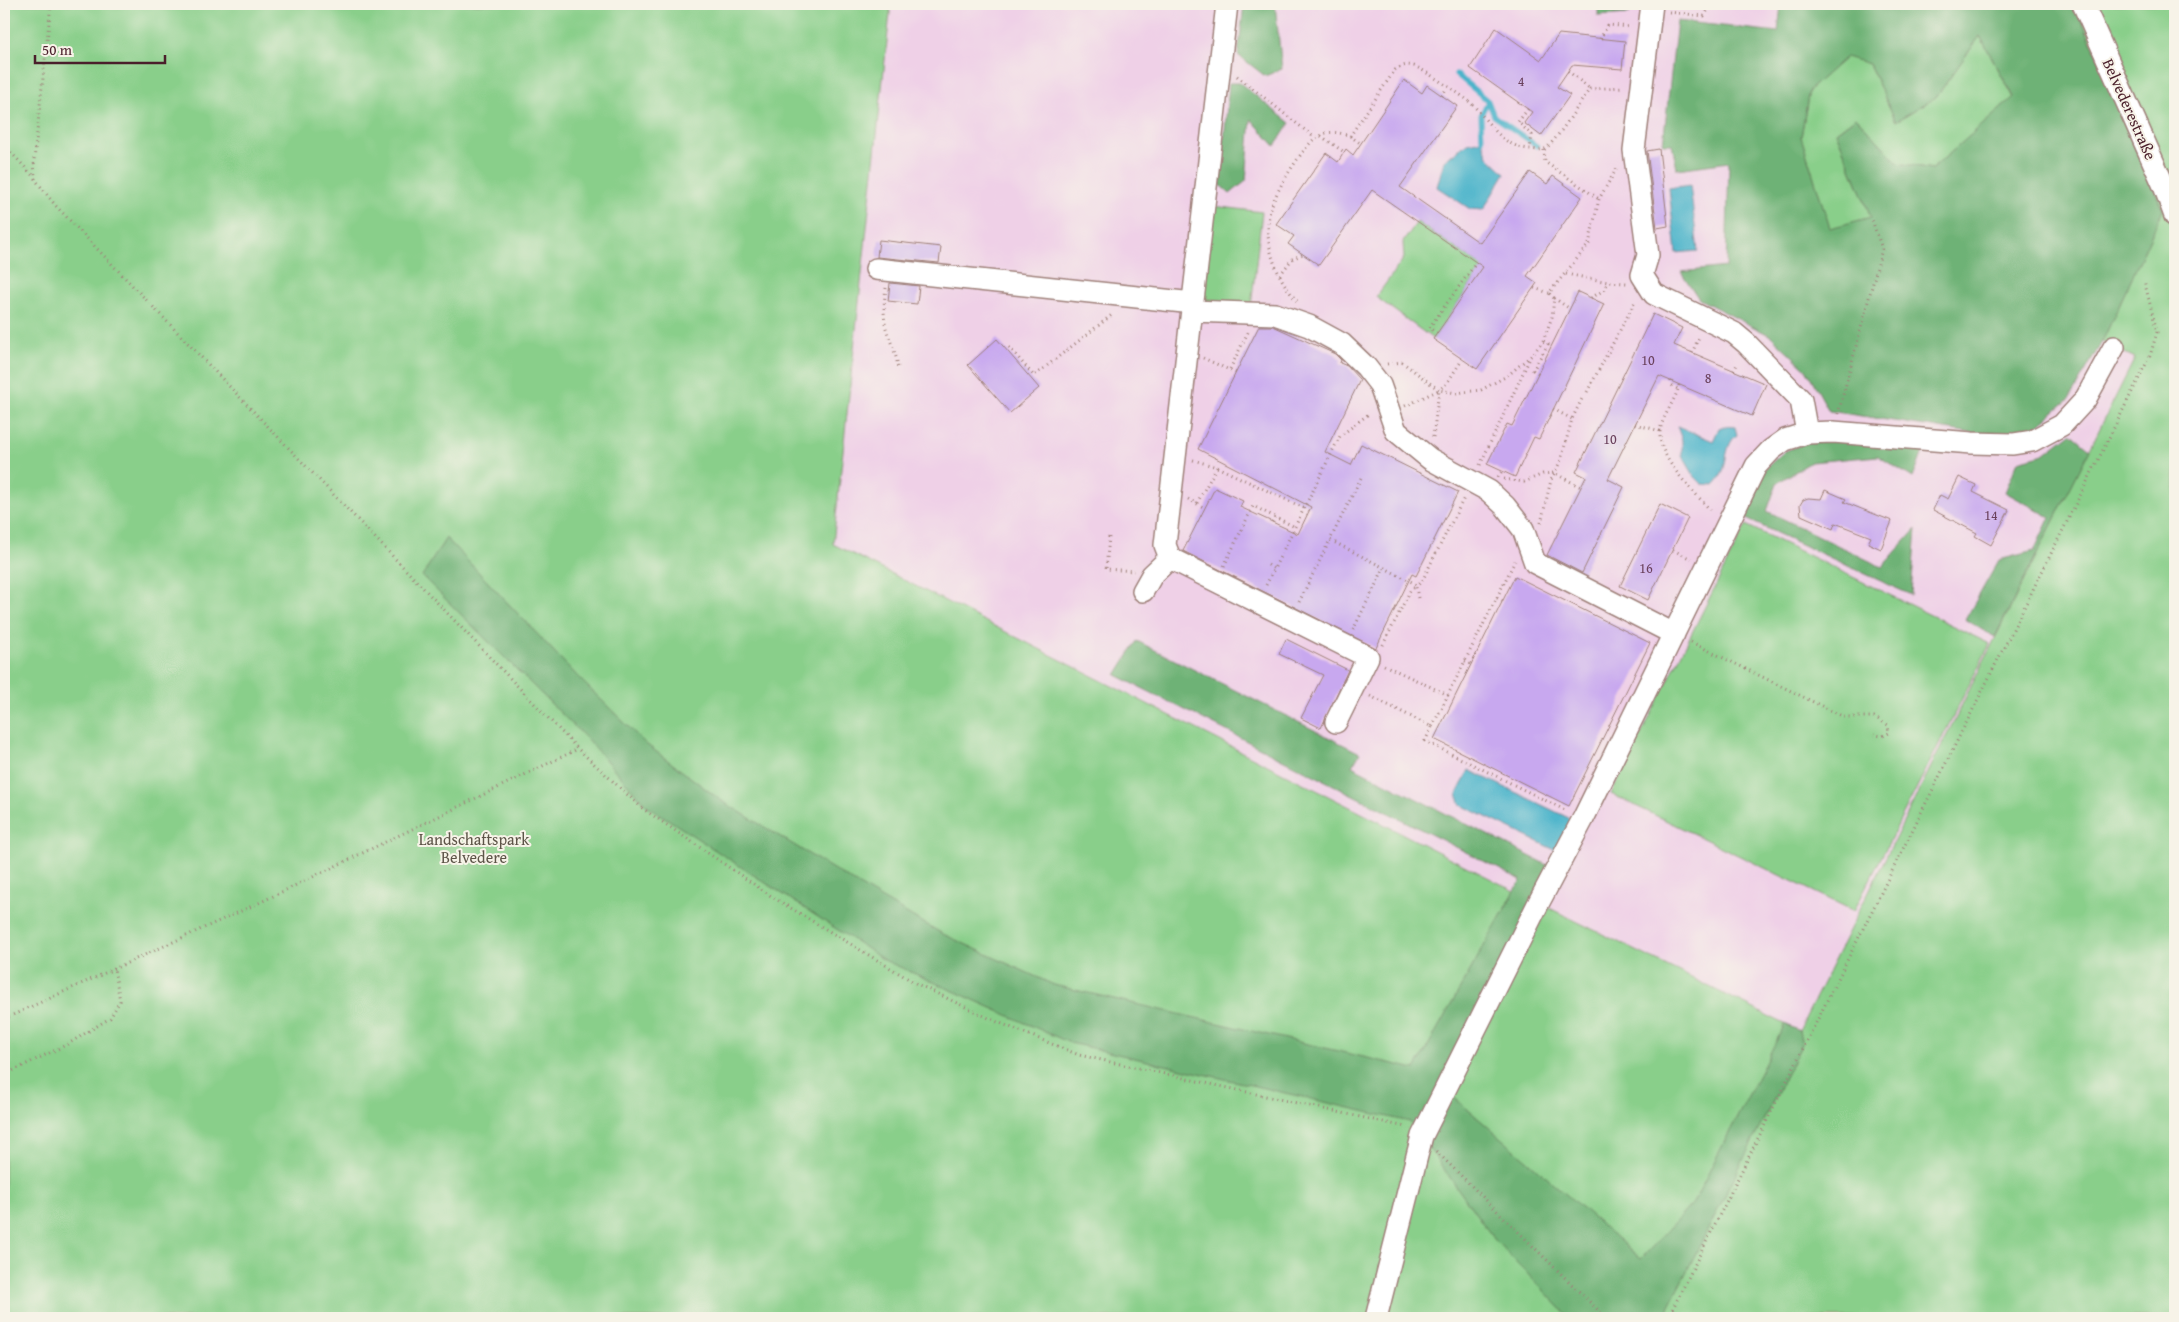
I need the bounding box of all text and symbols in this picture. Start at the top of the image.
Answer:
scale bar [35,32,165,64]
text: 50 m [42,39,73,60]
street label: Belvederestraße [2097,54,2163,164]
house number: 4 [1518,71,1525,91]
house number: 10 [1641,350,1655,370]
house number: 8 [1705,368,1712,388]
house number: 10 [1603,429,1617,449]
house number: 14 [1984,505,1998,525]
house number: 16 [1639,558,1653,578]
park label: Landschaftspark Belvedere [419,827,530,869]

